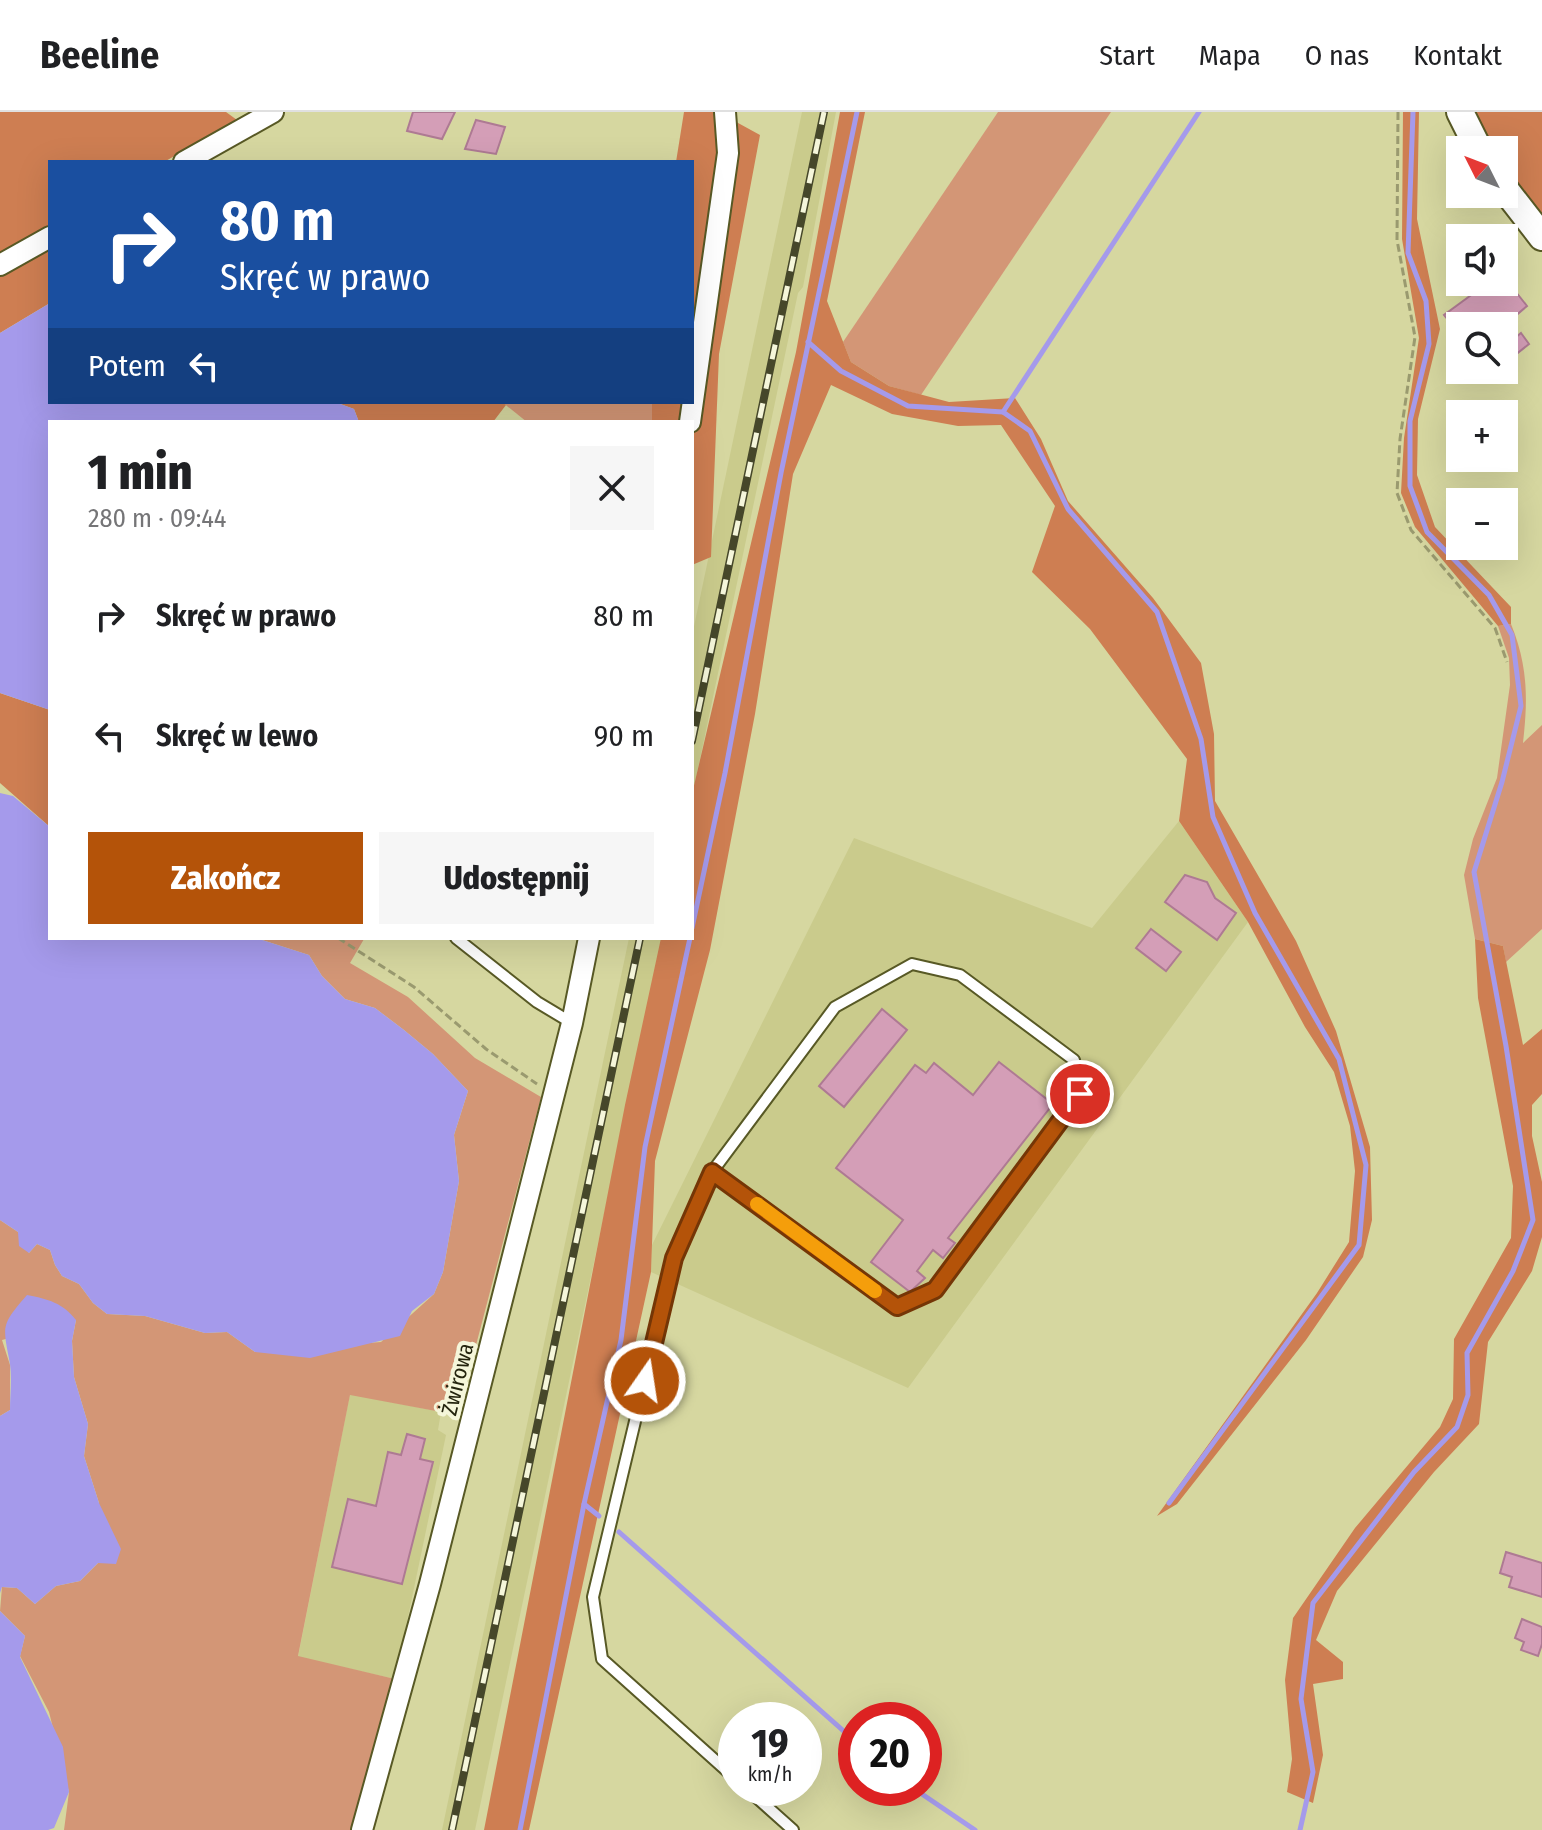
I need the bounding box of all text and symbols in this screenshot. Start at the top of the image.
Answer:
text: Beeline [40,32,159,78]
text: Start [1099,39,1155,72]
text: Mapa [1199,39,1261,72]
text: O nas [1305,39,1369,72]
text: Kontakt [1413,39,1502,72]
north arrow [1446,136,1518,208]
map controls [1446,136,1518,560]
text: 80 m [220,188,335,255]
icon: right [88,192,192,296]
button: sound [1446,224,1518,296]
text: Skręć w prawo [220,256,430,300]
button: search [1446,312,1518,384]
icon: left [182,344,226,388]
text: Potem [88,348,166,384]
button: + [1446,400,1518,472]
text: 1 min [88,444,192,502]
button: close [570,446,654,530]
button: − [1446,488,1518,560]
text: 280 m · 09:44 [88,503,226,534]
icon: right [88,594,132,638]
text: Skręć w prawo [156,598,336,634]
text: 80 m [593,598,654,634]
icon: left [88,714,132,758]
text: Skręć w lewo [156,718,318,754]
text: 90 m [594,718,654,754]
button: Zakończ [88,832,363,924]
button: Udostępnij [379,832,654,924]
pin [1046,1060,1114,1128]
icon: arrive [1058,1072,1102,1116]
position arrow [603,1339,687,1423]
street label: Żwirowa [435,1340,479,1418]
speed limit sign: 20 [838,1702,942,1806]
text: 19 [751,1720,789,1768]
text: km/h [748,1762,792,1786]

